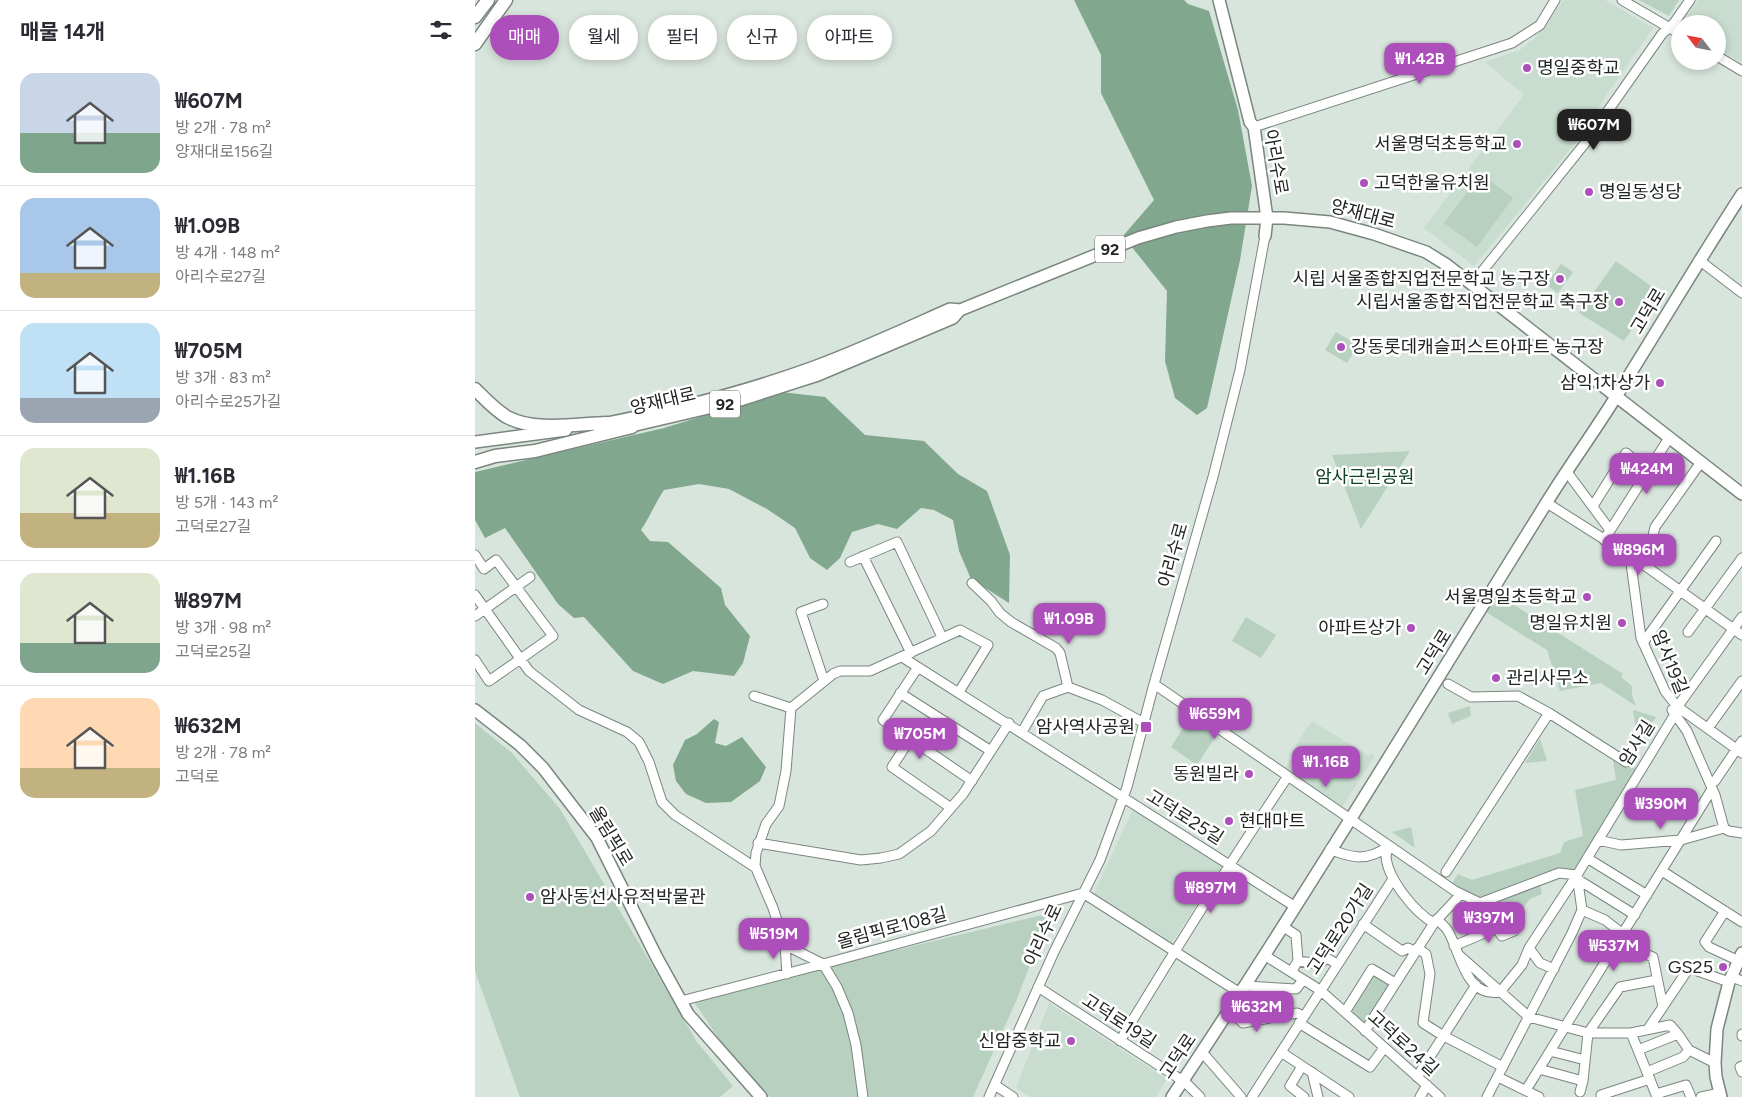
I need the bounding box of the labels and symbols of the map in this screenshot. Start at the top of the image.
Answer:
north arrow [1671,15,1726,70]
pin: ₩1.42B [1379,42,1461,85]
place label: 명일중학교 [1537,57,1620,79]
marker: 명일중학교 [1521,62,1533,74]
pin: ₩607M [1559,108,1629,151]
street label: 아리수로 [1259,127,1293,197]
place label: 서울명덕초등학교 [1375,133,1507,155]
marker: 서울명덕초등학교 [1511,138,1523,150]
place label: 고덕한울유치원 [1374,172,1490,194]
marker: 고덕한울유치원 [1358,177,1370,189]
place label: 명일동성당 [1599,181,1682,203]
marker: 명일동성당 [1583,186,1595,198]
street label: 양재대로 [1328,195,1398,233]
road number: 92 [1095,235,1125,262]
place label: 시립 서울종합직업전문학교 농구장 [1293,268,1550,290]
marker: 시립 서울종합직업전문학교 농구장 [1554,273,1566,285]
street label: 고덕로 [1626,284,1670,338]
place label: 시립서울종합직업전문학교 축구장 [1356,291,1609,313]
marker: 시립서울종합직업전문학교 축구장 [1613,296,1625,308]
place label: 강동롯데캐슬퍼스트아파트 농구장 [1351,336,1604,358]
marker: 강동롯데캐슬퍼스트아파트 농구장 [1335,341,1347,353]
place label: 삼익1차상가 [1560,372,1650,394]
marker: 삼익1차상가 [1654,377,1666,389]
street label: 양재대로 [628,383,698,419]
road number: 92 [710,390,740,418]
pin: ₩424M [1612,452,1682,495]
park label: 암사근린공원 [1315,466,1415,488]
street label: 아리수로 [1153,520,1193,590]
pin: ₩896M [1604,534,1674,576]
place label: 서울명일초등학교 [1445,586,1577,608]
marker: 서울명일초등학교 [1581,591,1593,603]
pin: ₩1.09B [1028,602,1110,645]
place label: 명일유치원 [1529,612,1612,634]
place label: 아파트상가 [1318,617,1401,639]
marker: 명일유치원 [1616,617,1628,629]
marker: 아파트상가 [1405,622,1417,634]
street label: 고덕로 [1412,625,1456,679]
street label: 암사19길 [1647,627,1693,697]
place label: 관리사무소 [1506,667,1589,689]
marker: 관리사무소 [1490,672,1502,684]
pin: ₩659M [1180,698,1250,740]
place label: 암사역사공원 [1036,716,1135,738]
street label: 암사길 [1615,716,1659,770]
pin: ₩705M [885,718,955,760]
marker: 암사역사공원 [1139,720,1153,734]
pin: ₩1.16B [1285,746,1367,788]
place label: 동원빌라 [1173,763,1239,785]
marker: 동원빌라 [1243,768,1255,780]
street label: 고덕로25길 [1142,785,1228,849]
pin: ₩390M [1626,788,1696,830]
street label: 올림픽로 [585,802,637,870]
place label: 현대마트 [1239,810,1305,832]
marker: 현대마트 [1223,815,1235,827]
pin: ₩897M [1176,872,1246,914]
street label: 고덕로20가길 [1302,879,1378,979]
place label: 암사동선사유적박물관 [540,886,706,908]
marker: 암사동선사유적박물관 [524,891,536,903]
street label: 아리수로 [1019,900,1067,970]
pin: ₩397M [1454,902,1524,944]
street label: 올림픽로108길 [835,903,949,953]
pin: ₩519M [739,918,809,960]
pin: ₩537M [1579,930,1649,972]
place label: GS25 [1668,956,1713,978]
marker: GS25 [1717,961,1729,973]
street label: 고덕로19길 [1078,989,1160,1053]
pin: ₩632M [1222,990,1292,1033]
street label: 고덕로24길 [1363,1006,1443,1080]
street label: 고덕로 [1155,1029,1201,1083]
place label: 신암중학교 [978,1030,1061,1052]
marker: 신암중학교 [1065,1035,1077,1047]

